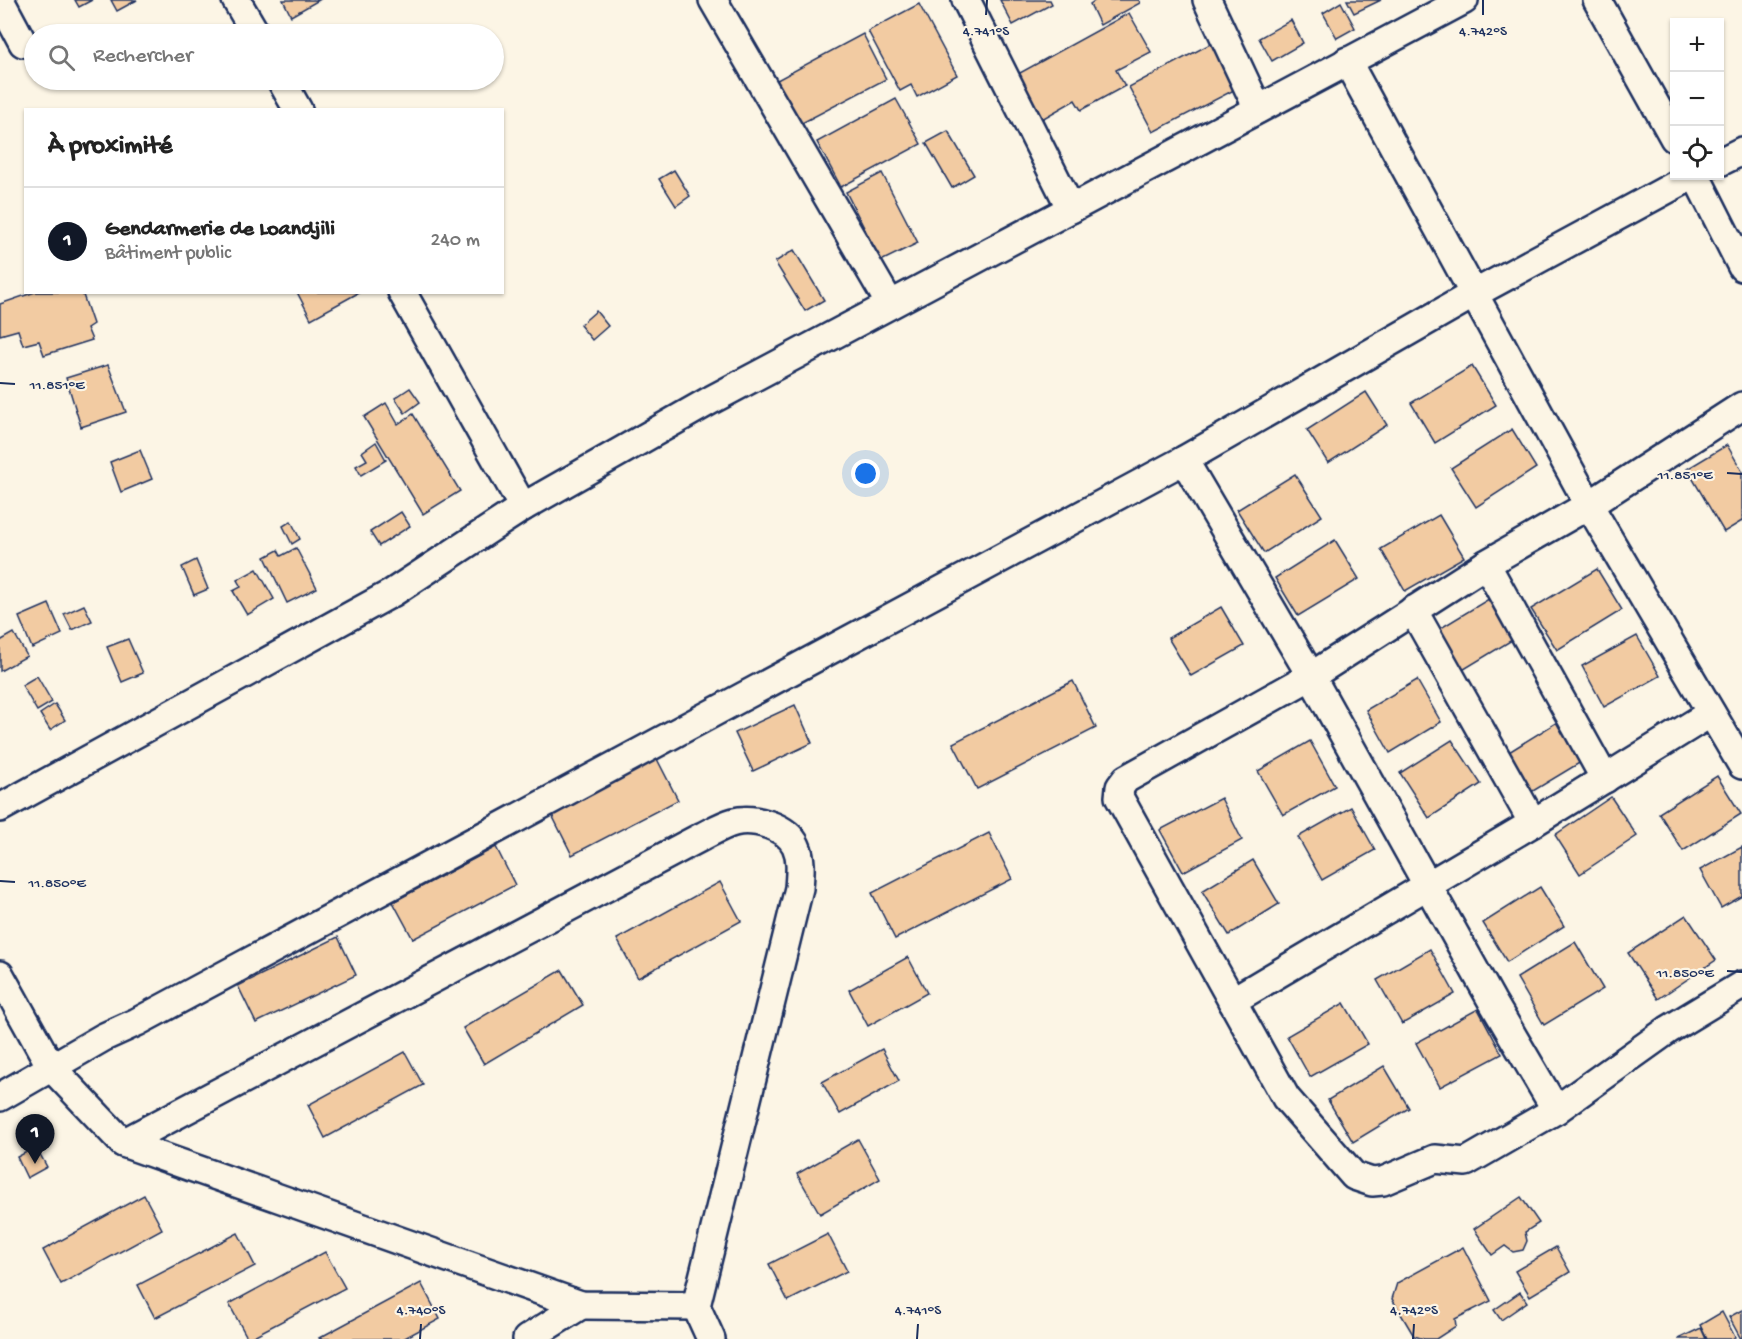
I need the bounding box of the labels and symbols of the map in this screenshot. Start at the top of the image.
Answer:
text: 4.741°S [963,23,1009,41]
text: 4.742°S [1459,23,1507,41]
text: 11.851°E [28,377,85,395]
your location [851,459,880,488]
text: 11.851°E [1656,467,1713,485]
text: 11.850°E [27,875,86,893]
text: 11.850°E [1655,965,1714,983]
pin: 1 [15,1114,54,1164]
text: 4.740°S [397,1302,446,1320]
text: 4.741°S [895,1302,941,1320]
text: 4.742°S [1390,1302,1438,1320]

